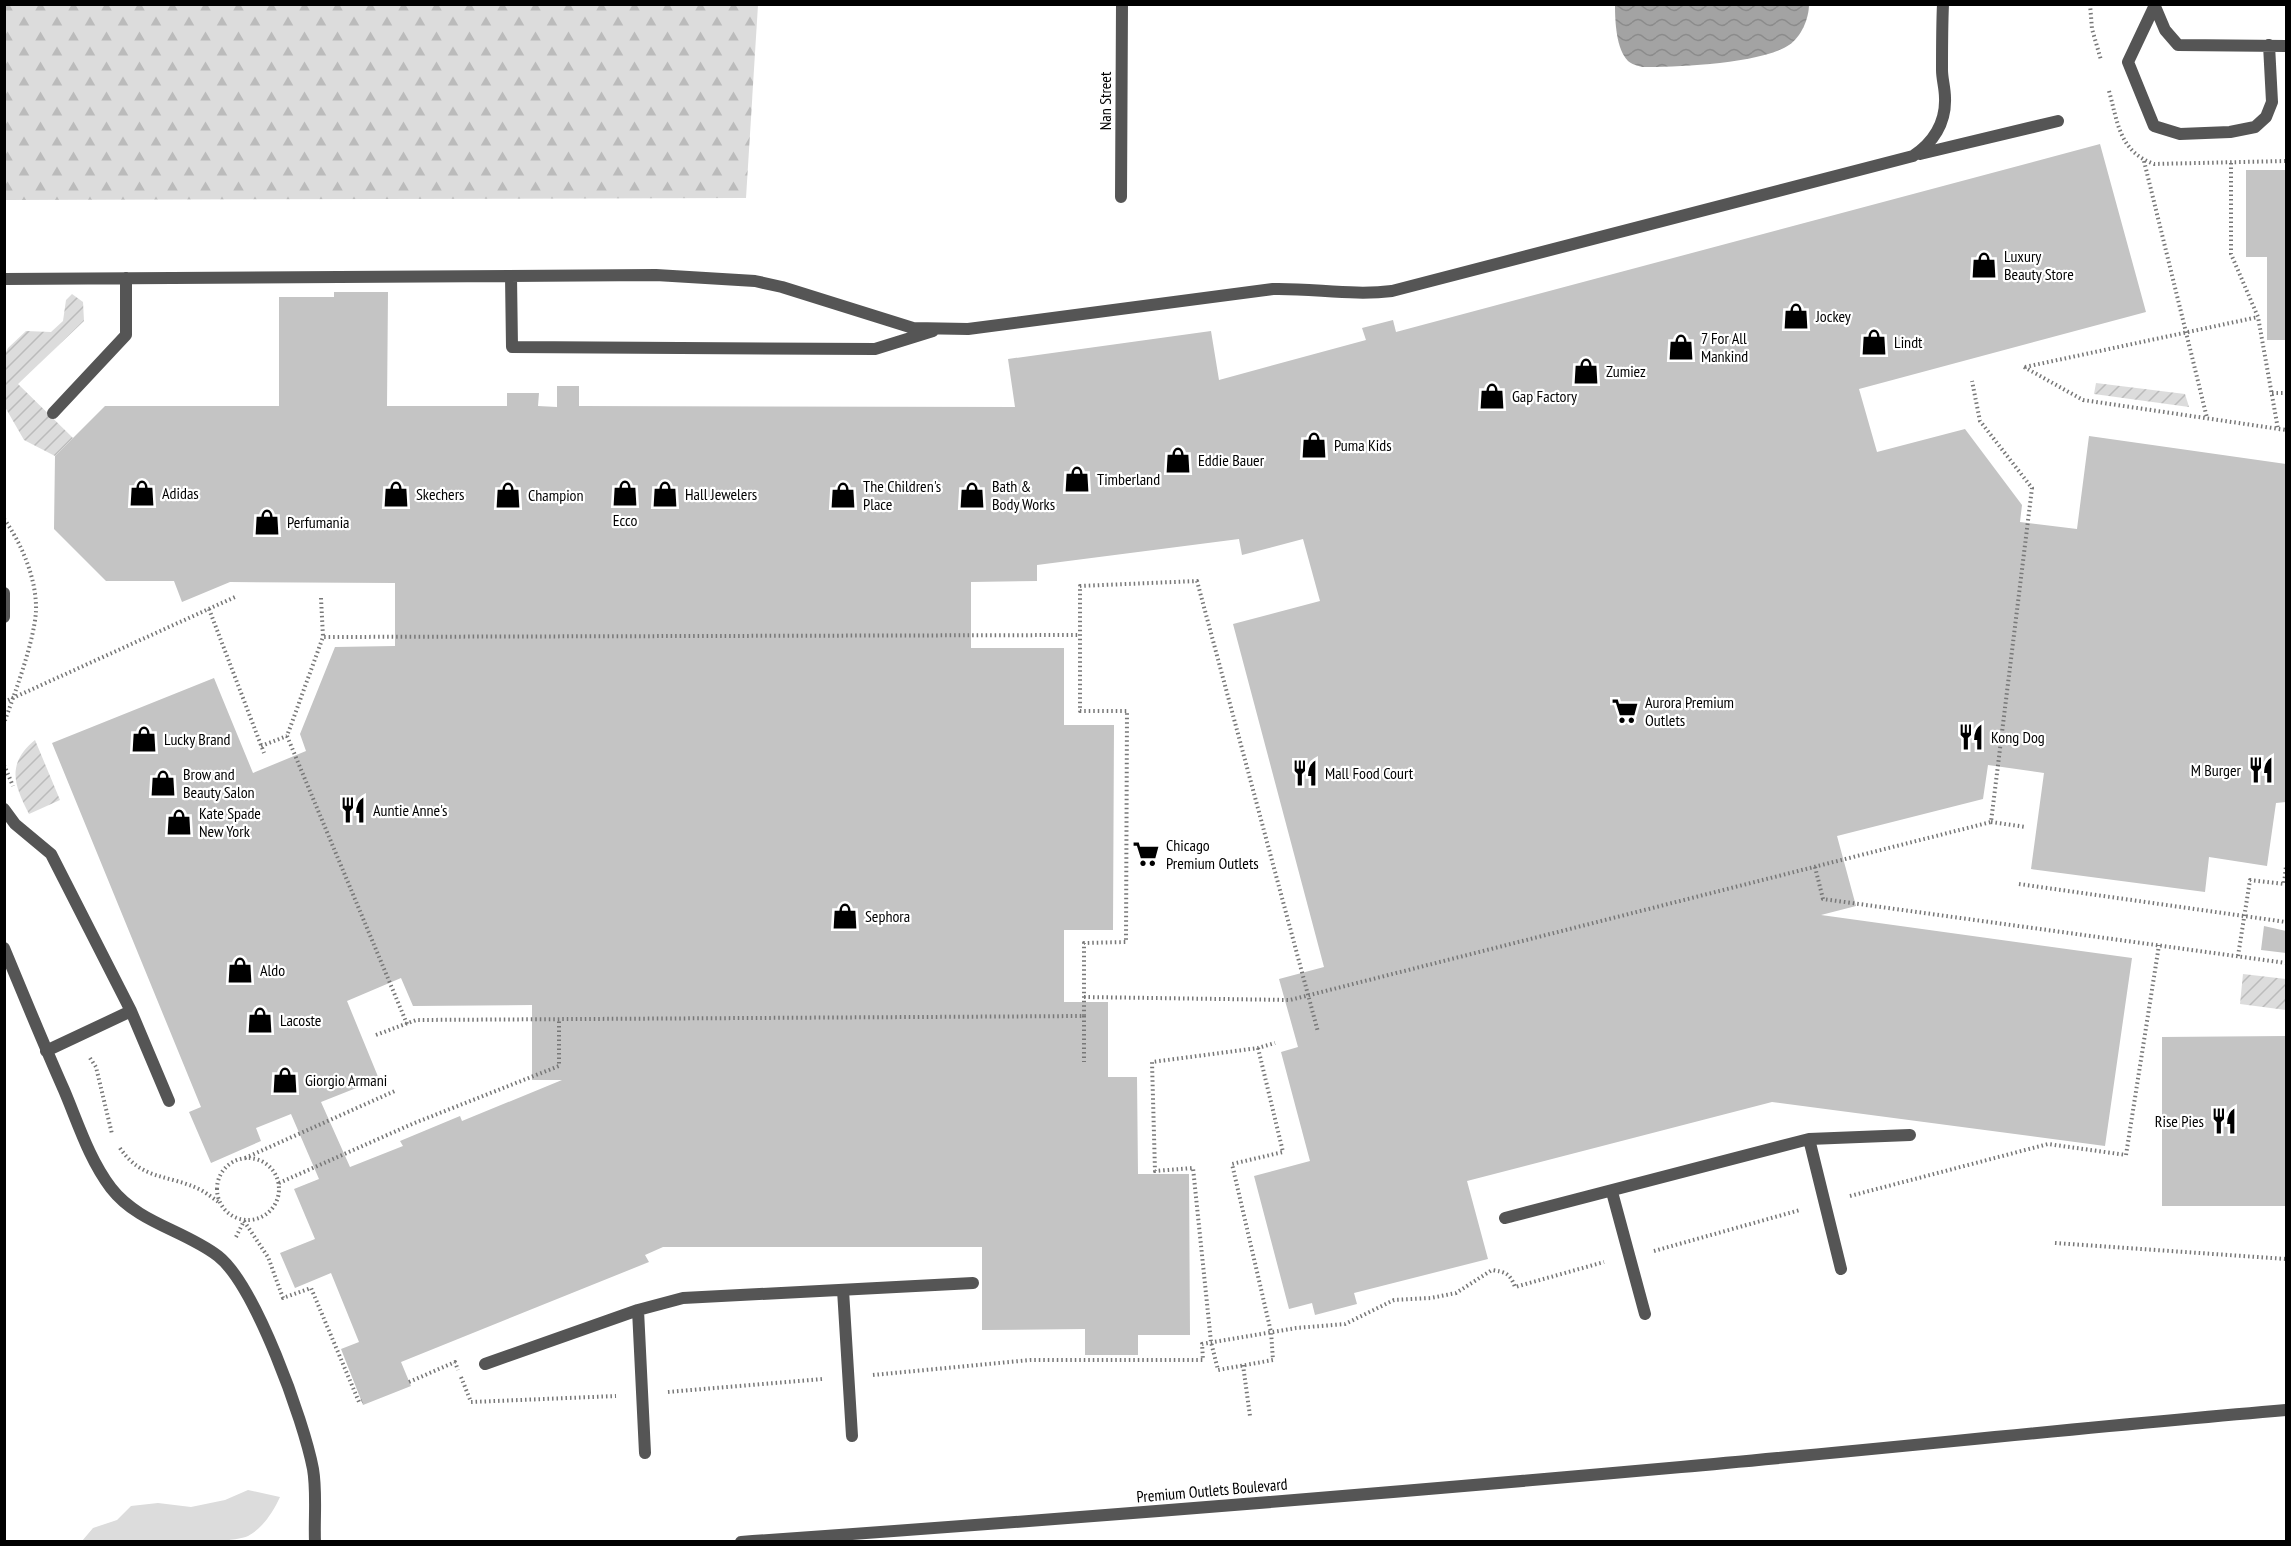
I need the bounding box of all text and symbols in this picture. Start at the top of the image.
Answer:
street label: Nan Street [1095,71,1115,130]
place label: Luxury Beauty Store [2004,246,2074,284]
shop icon: Luxury Beauty Store [1969,250,1999,280]
shop icon: Jockey [1781,301,1811,331]
place label: Jockey [1815,306,1851,326]
shop icon: Lindt [1859,327,1889,357]
place label: 7 For All Mankind [1701,328,1748,366]
shop icon: 7 For All Mankind [1666,332,1696,362]
place label: Lindt [1894,332,1923,352]
shop icon: Zumiez [1571,356,1601,386]
place label: Zumiez [1606,361,1646,381]
shop icon: Gap Factory [1477,381,1507,411]
place label: Gap Factory [1512,386,1577,406]
shop icon: Puma Kids [1299,430,1329,460]
place label: Puma Kids [1334,435,1392,455]
shop icon: Eddie Bauer [1163,445,1193,475]
place label: Eddie Bauer [1198,450,1265,470]
shop icon: Timberland [1062,464,1092,494]
place label: Timberland [1097,469,1160,489]
place label: The Children's Place [863,476,941,514]
place label: Bath & Body Works [992,476,1055,514]
shop icon: Adidas [127,478,157,508]
shop icon: Ecco [610,478,640,508]
shop icon: Skechers [381,479,411,509]
shop icon: Hall Jewelers [650,479,680,509]
shop icon: Champion [493,480,523,510]
shop icon: The Children's Place [828,480,858,510]
shop icon: Bath & Body Works [957,480,987,510]
place label: Adidas [162,483,199,503]
place label: Skechers [416,484,465,504]
place label: Hall Jewelers [685,484,757,504]
place label: Champion [528,485,584,505]
shop icon: Perfumania [252,507,282,537]
place label: Ecco [613,510,637,530]
place label: Perfumania [287,512,350,532]
place label: Aurora Premium Outlets [1645,692,1734,730]
supermarket icon: Aurora Premium Outlets [1610,696,1640,726]
restaurant icon: Kong Dog [1956,722,1986,752]
shop icon: Lucky Brand [129,724,159,754]
place label: Kong Dog [1991,727,2045,747]
place label: Lucky Brand [164,729,231,749]
restaurant icon: M Burger [2246,755,2276,785]
restaurant icon: Mall Food Court [1290,758,1320,788]
place label: M Burger [2191,760,2242,780]
place label: Mall Food Court [1325,763,1414,783]
place label: Brow and Beauty Salon [183,764,255,802]
shop icon: Brow and Beauty Salon [148,768,178,798]
restaurant icon: Auntie Anne's [338,795,368,825]
place label: Auntie Anne's [373,800,447,820]
place label: Kate Spade New York [199,803,261,841]
shop icon: Kate Spade New York [164,807,194,837]
place label: Chicago Premium Outlets [1166,835,1259,873]
supermarket icon: Chicago Premium Outlets [1131,839,1161,869]
shop icon: Sephora [830,901,860,931]
place label: Sephora [865,906,910,926]
shop icon: Aldo [225,955,255,985]
place label: Aldo [260,960,285,980]
shop icon: Lacoste [245,1005,275,1035]
place label: Lacoste [280,1010,321,1030]
shop icon: Giorgio Armani [270,1065,300,1095]
place label: Giorgio Armani [305,1070,387,1090]
restaurant icon: Rise Pies [2209,1106,2239,1136]
place label: Rise Pies [2155,1111,2204,1131]
street label: Premium Outlets Boulevard [1136,1473,1288,1507]

